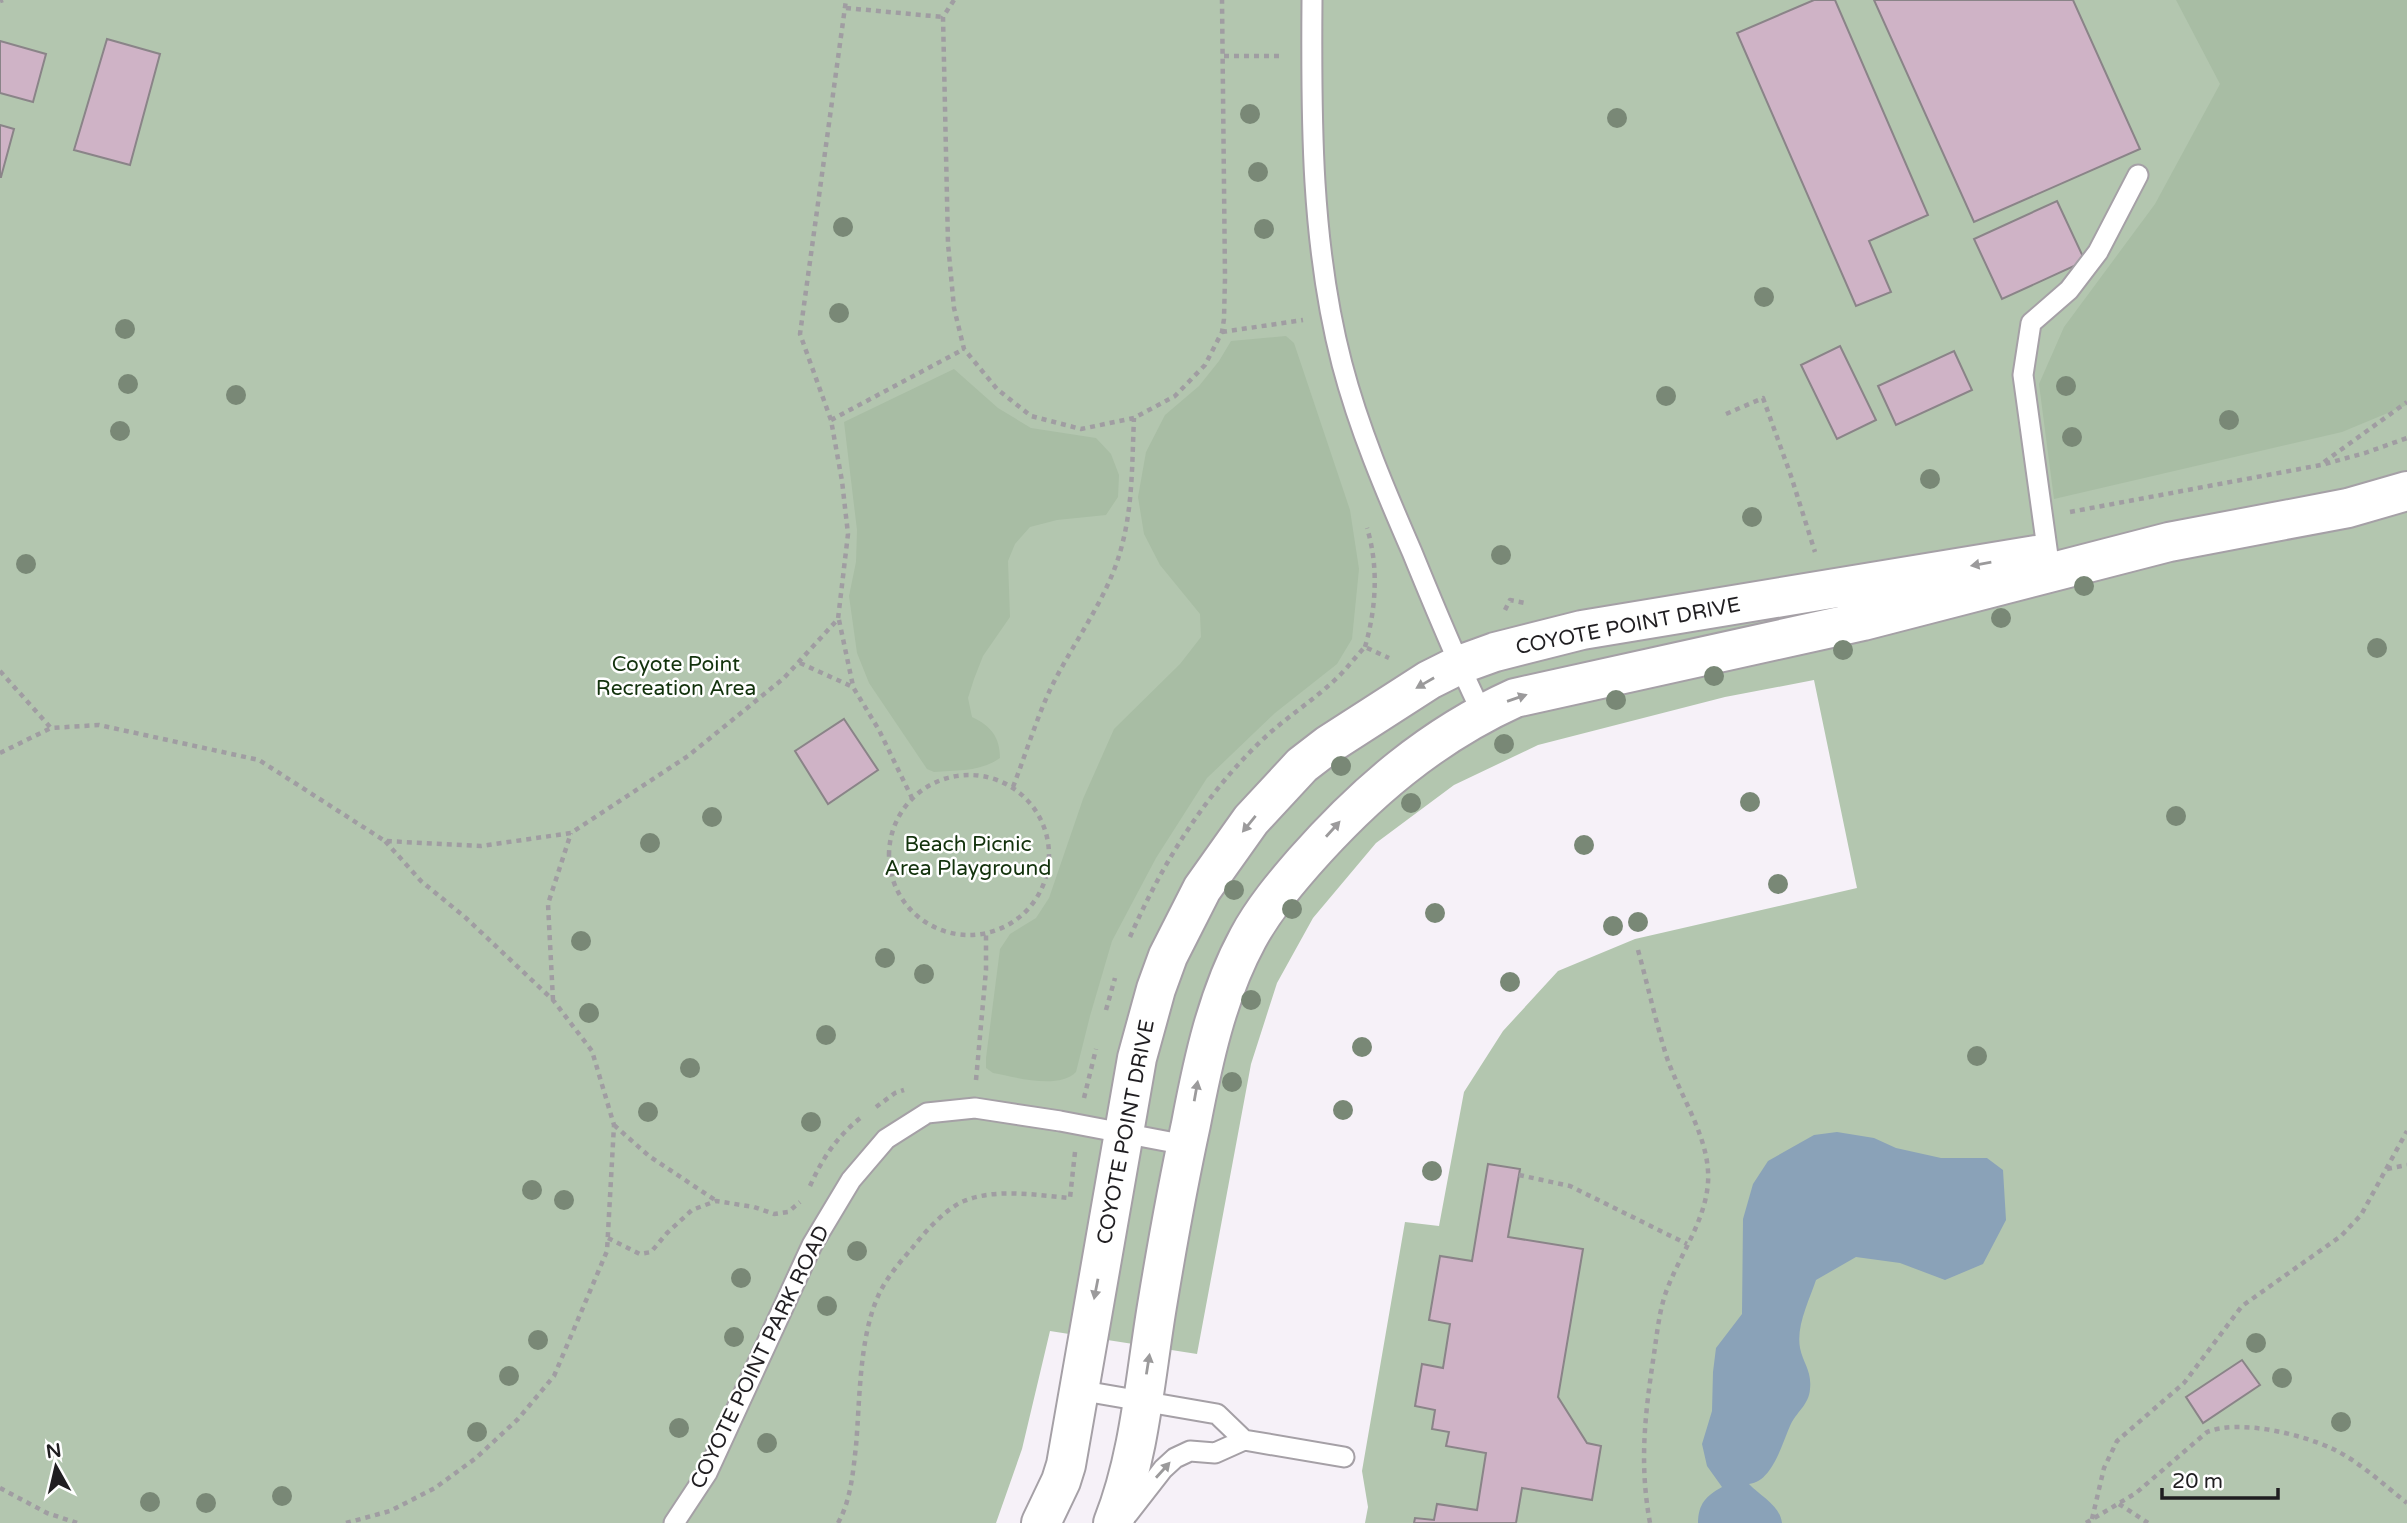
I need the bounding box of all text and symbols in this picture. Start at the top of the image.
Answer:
one-way arrow [1970,559,1992,570]
street label: COYOTE POINT DRIVE [1514,592,1742,660]
park label: Coyote Point Recreation Area [596,652,756,701]
one-way arrow [1415,677,1435,689]
one-way arrow [1506,692,1527,703]
one-way arrow [1241,814,1256,832]
one-way arrow [1325,820,1341,838]
park label: Beach Picnic Area Playground [885,832,1051,881]
street label: COYOTE POINT DRIVE [1092,1018,1160,1246]
one-way arrow [1191,1080,1202,1102]
street label: COYOTE POINT PARK ROAD [685,1221,835,1493]
one-way arrow [1090,1278,1101,1300]
one-way arrow [1143,1353,1154,1375]
north arrow [21,1432,91,1502]
text: N [45,1439,63,1463]
scale bar [2162,1456,2278,1500]
one-way arrow [1155,1462,1171,1479]
text: 20 m [2172,1469,2223,1494]

